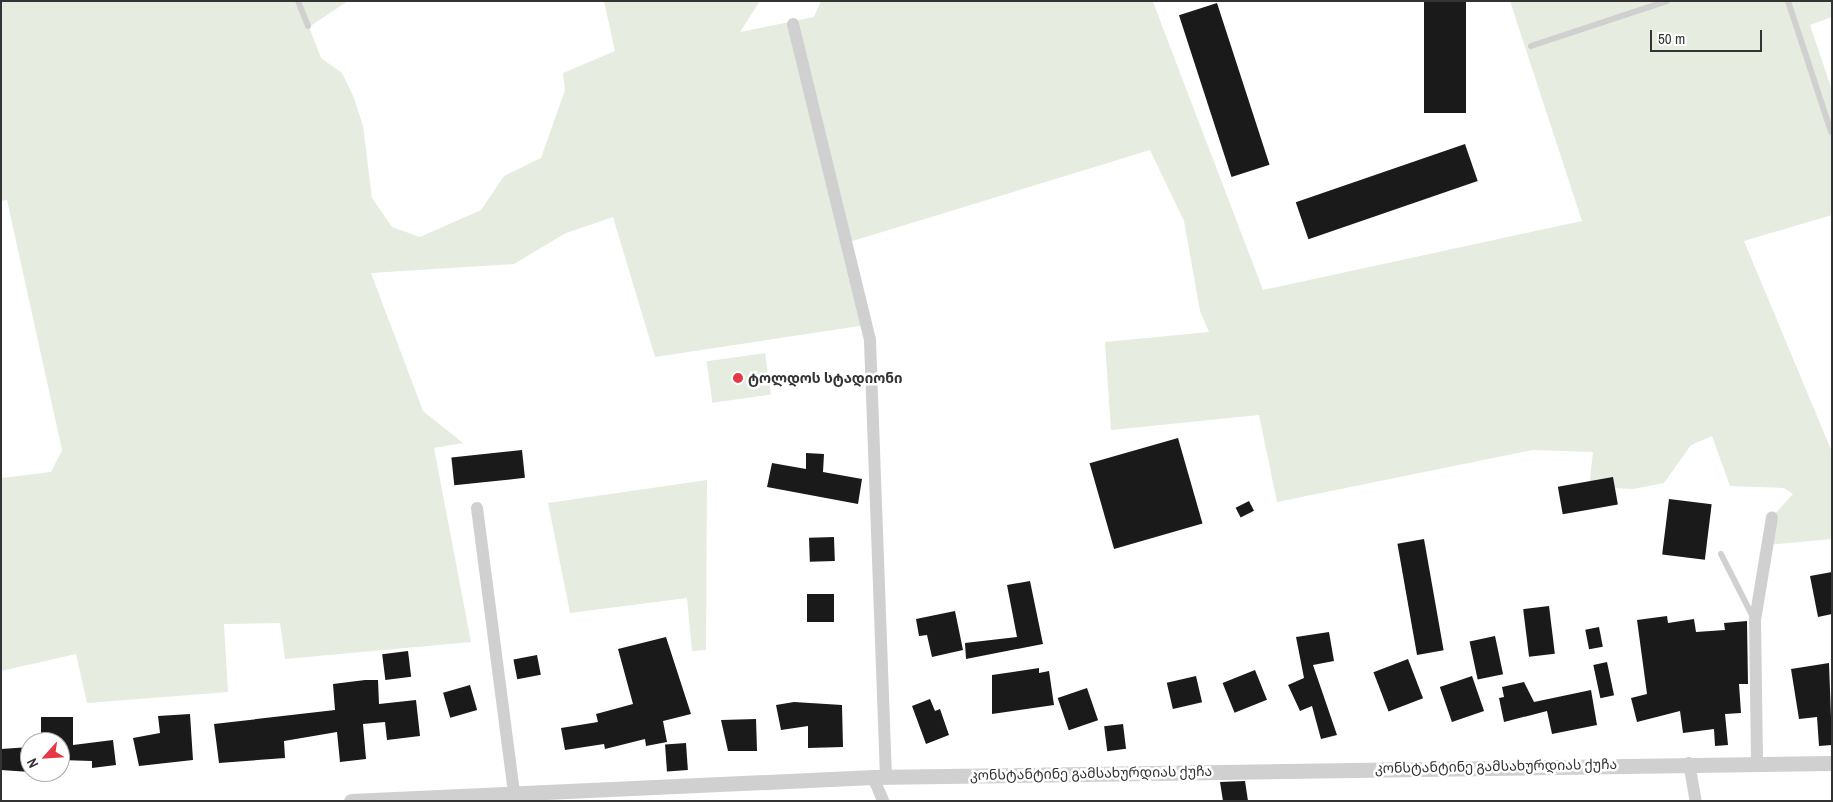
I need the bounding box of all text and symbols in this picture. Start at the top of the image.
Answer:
scale bar [1653,20,1766,52]
text: 50 m [1658,28,1685,49]
place label: ტოლდოს სტადიონი [748,370,902,386]
marker: ტოლდოს სტადიონი [732,372,744,384]
north arrow [20,732,70,782]
text: N [23,755,42,771]
street label: კონსტანტინე გამსახურდიას ქუჩა [1375,755,1617,777]
street label: კონსტანტინე გამსახურდიას ქუჩა [970,762,1212,784]

